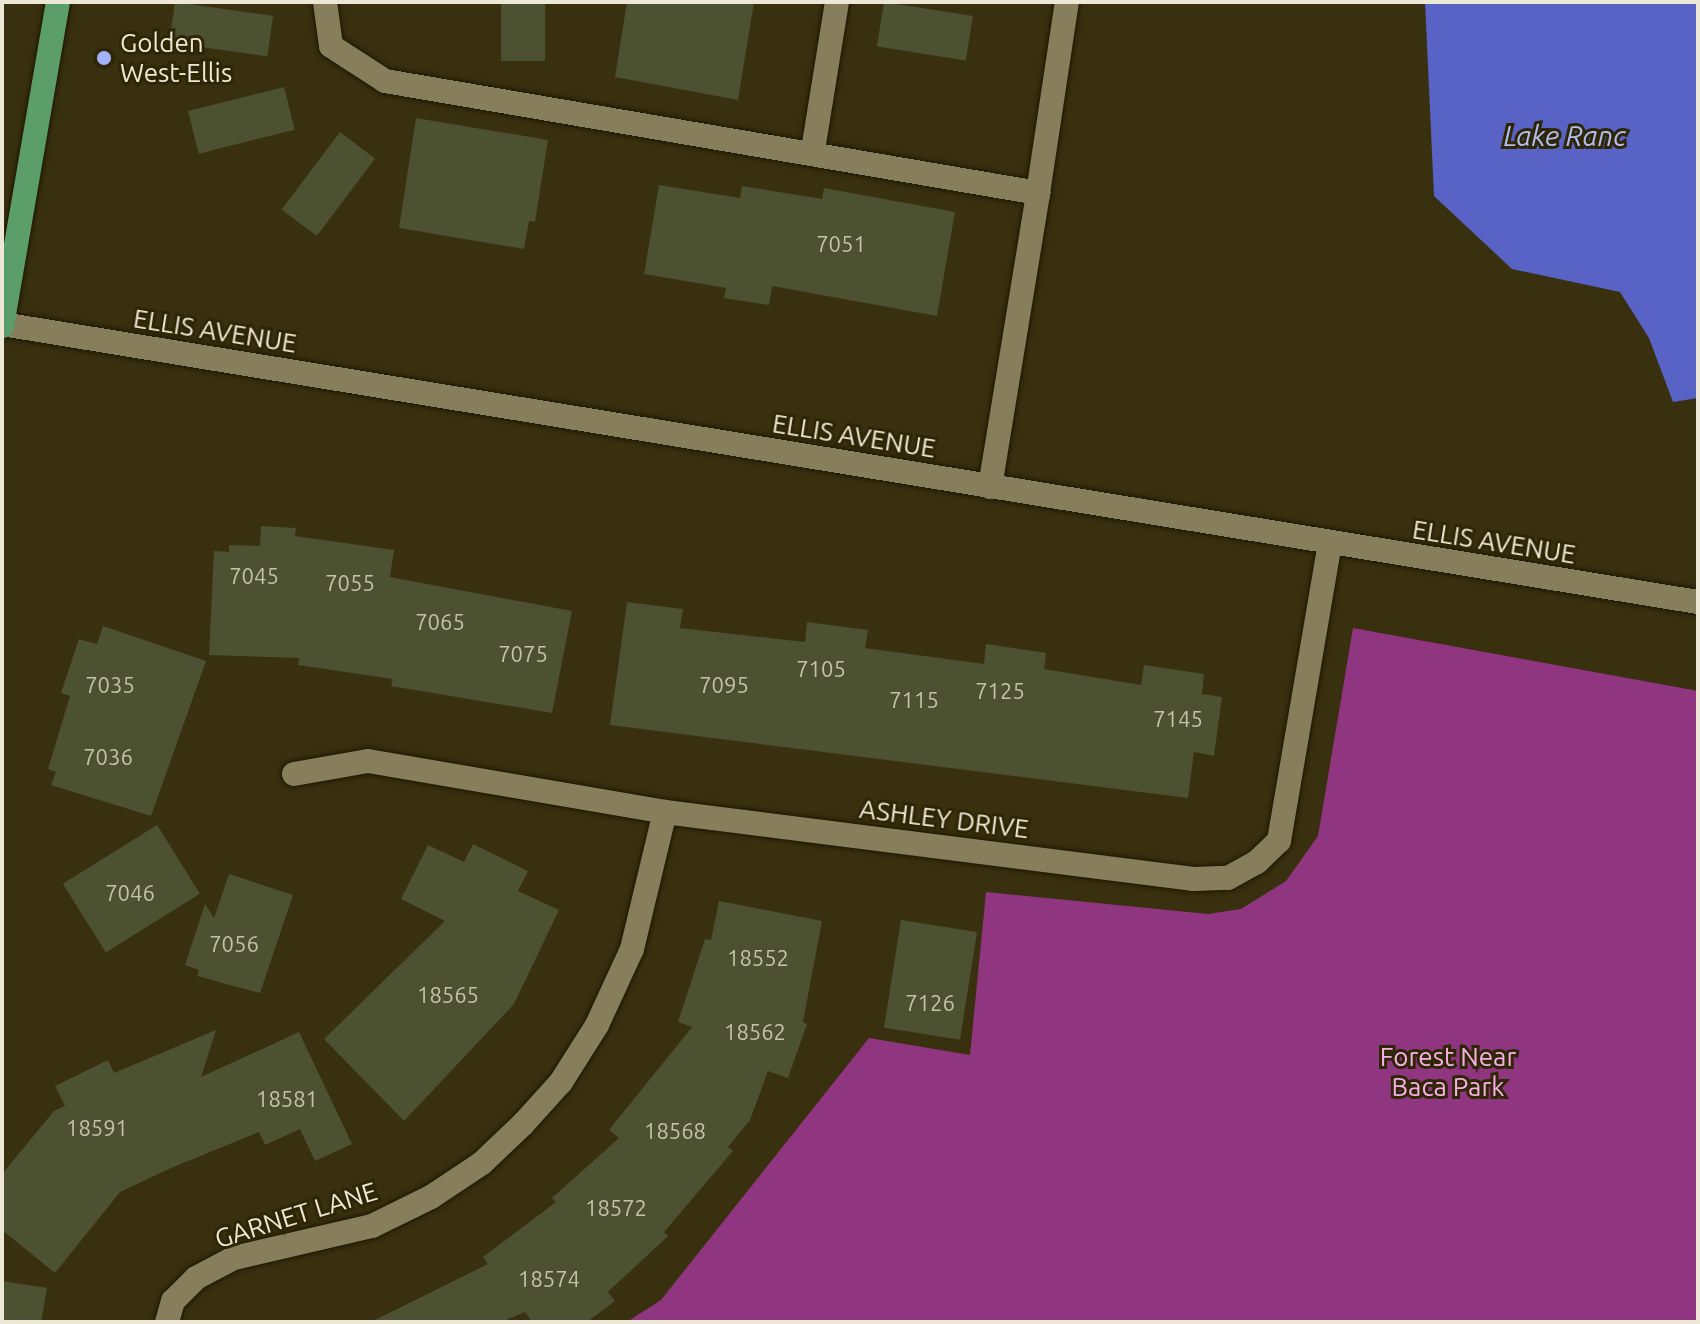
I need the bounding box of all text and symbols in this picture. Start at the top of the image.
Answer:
place label: Golden West-Ellis [120,27,232,88]
marker: Golden West-Ellis [95,49,113,67]
water label: Lake Ranc [1504,119,1626,153]
house number: 7051 [816,231,866,257]
street label: ELLIS AVENUE [131,303,299,359]
street label: ELLIS AVENUE [770,408,938,464]
street label: ELLIS AVENUE [1410,514,1578,570]
house number: 7045 [229,563,279,589]
house number: 7055 [325,570,375,596]
house number: 7065 [415,609,465,635]
house number: 7075 [498,641,548,667]
house number: 7105 [796,656,846,682]
house number: 7035 [85,672,135,698]
house number: 7095 [699,672,749,698]
house number: 7125 [975,678,1025,704]
house number: 7115 [889,687,939,713]
house number: 7145 [1153,706,1203,732]
house number: 7036 [83,744,133,770]
street label: ASHLEY DRIVE [858,793,1030,845]
house number: 7046 [105,880,155,906]
house number: 7056 [209,931,259,957]
house number: 18552 [727,945,789,971]
house number: 18565 [417,982,479,1008]
house number: 7126 [905,990,955,1016]
house number: 18562 [724,1019,786,1045]
park label: Forest Near Baca Park [1380,1041,1516,1102]
house number: 18581 [256,1086,318,1112]
house number: 18591 [66,1115,128,1141]
house number: 18568 [644,1118,706,1144]
street label: GARNET LANE [211,1176,381,1254]
house number: 18572 [585,1195,647,1221]
house number: 18574 [518,1266,580,1292]

